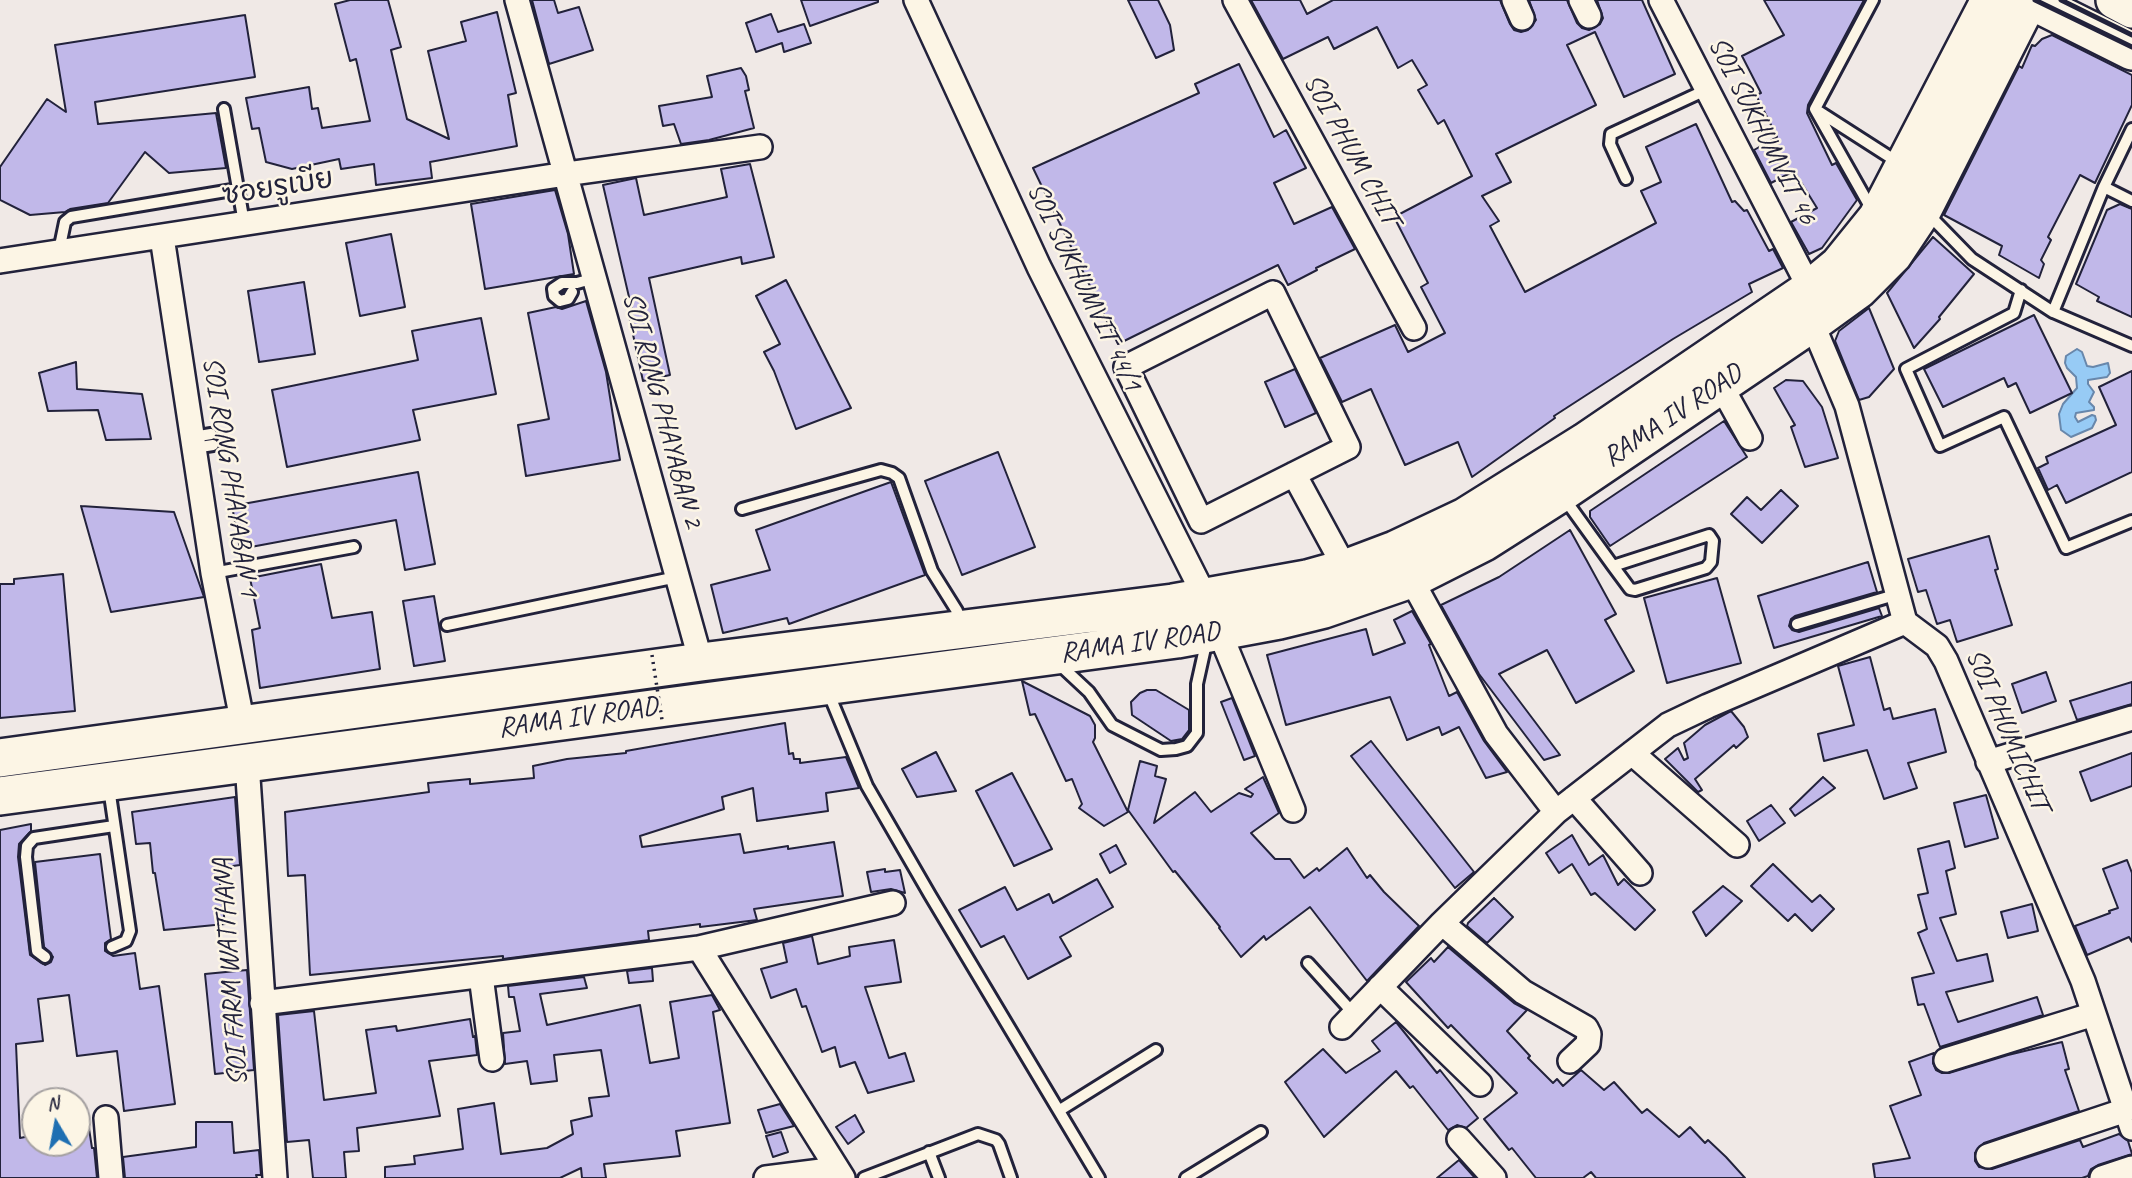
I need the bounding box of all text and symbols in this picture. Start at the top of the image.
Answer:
street label: SOI SUKHUMVIT 46 [1700,32,1824,230]
street label: SOI PHUM CHIT [1296,68,1406,232]
street label: ซอยรูเบีย [220,163,336,213]
street label: SOI SUKHUMVIT 44/1 [1019,177,1149,397]
street label: SOI RONG PHAYABAN 2 [614,289,710,531]
street label: SOI RONG PHAYABAN 1 [194,355,266,599]
street label: RAMA IV ROAD [1597,357,1749,475]
street label: RAMA IV ROAD [1058,615,1222,671]
street label: SOI PHUMICHIT [1958,644,2056,816]
street label: RAMA IV ROAD [496,690,660,746]
street label: SOI FARM WATTHANA [206,857,256,1087]
north arrow [21,1087,91,1157]
text: N [45,1090,61,1116]

